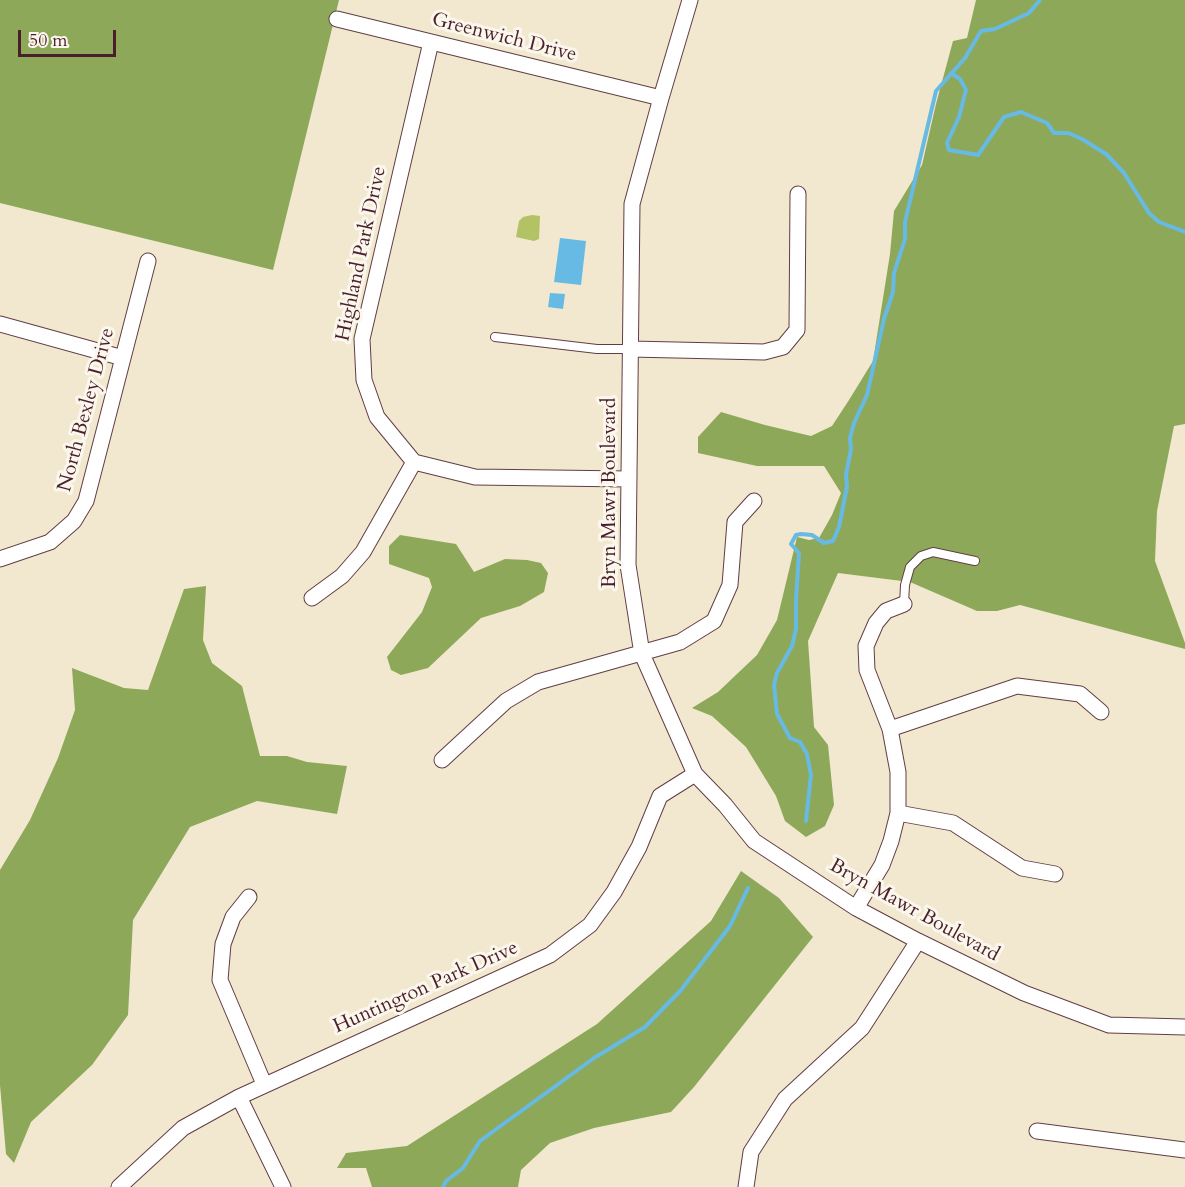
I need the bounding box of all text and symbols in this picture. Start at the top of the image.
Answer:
street label: Greenwich Drive [429,8,579,68]
scale bar [21,18,118,56]
text: 50 m [29,28,68,53]
street label: Highland Park Drive [332,165,392,343]
street label: North Bexley Drive [54,325,120,495]
street label: Bryn Mawr Boulevard [598,398,622,588]
street label: Bryn Mawr Boulevard [825,854,1003,968]
street label: Huntington Park Drive [330,936,522,1040]

